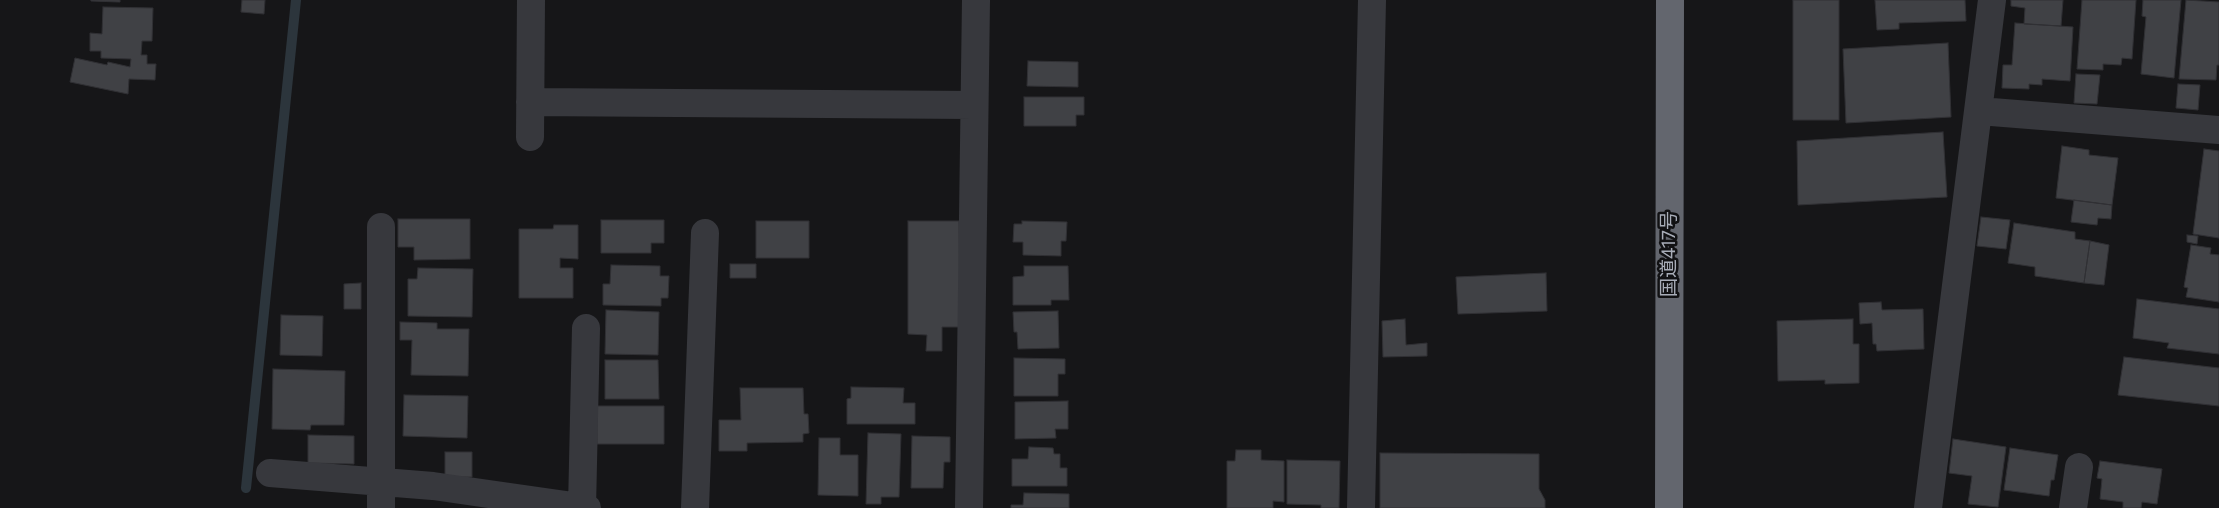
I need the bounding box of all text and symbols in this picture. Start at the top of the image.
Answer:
street label: 国道417号 [1658,211,1680,297]

